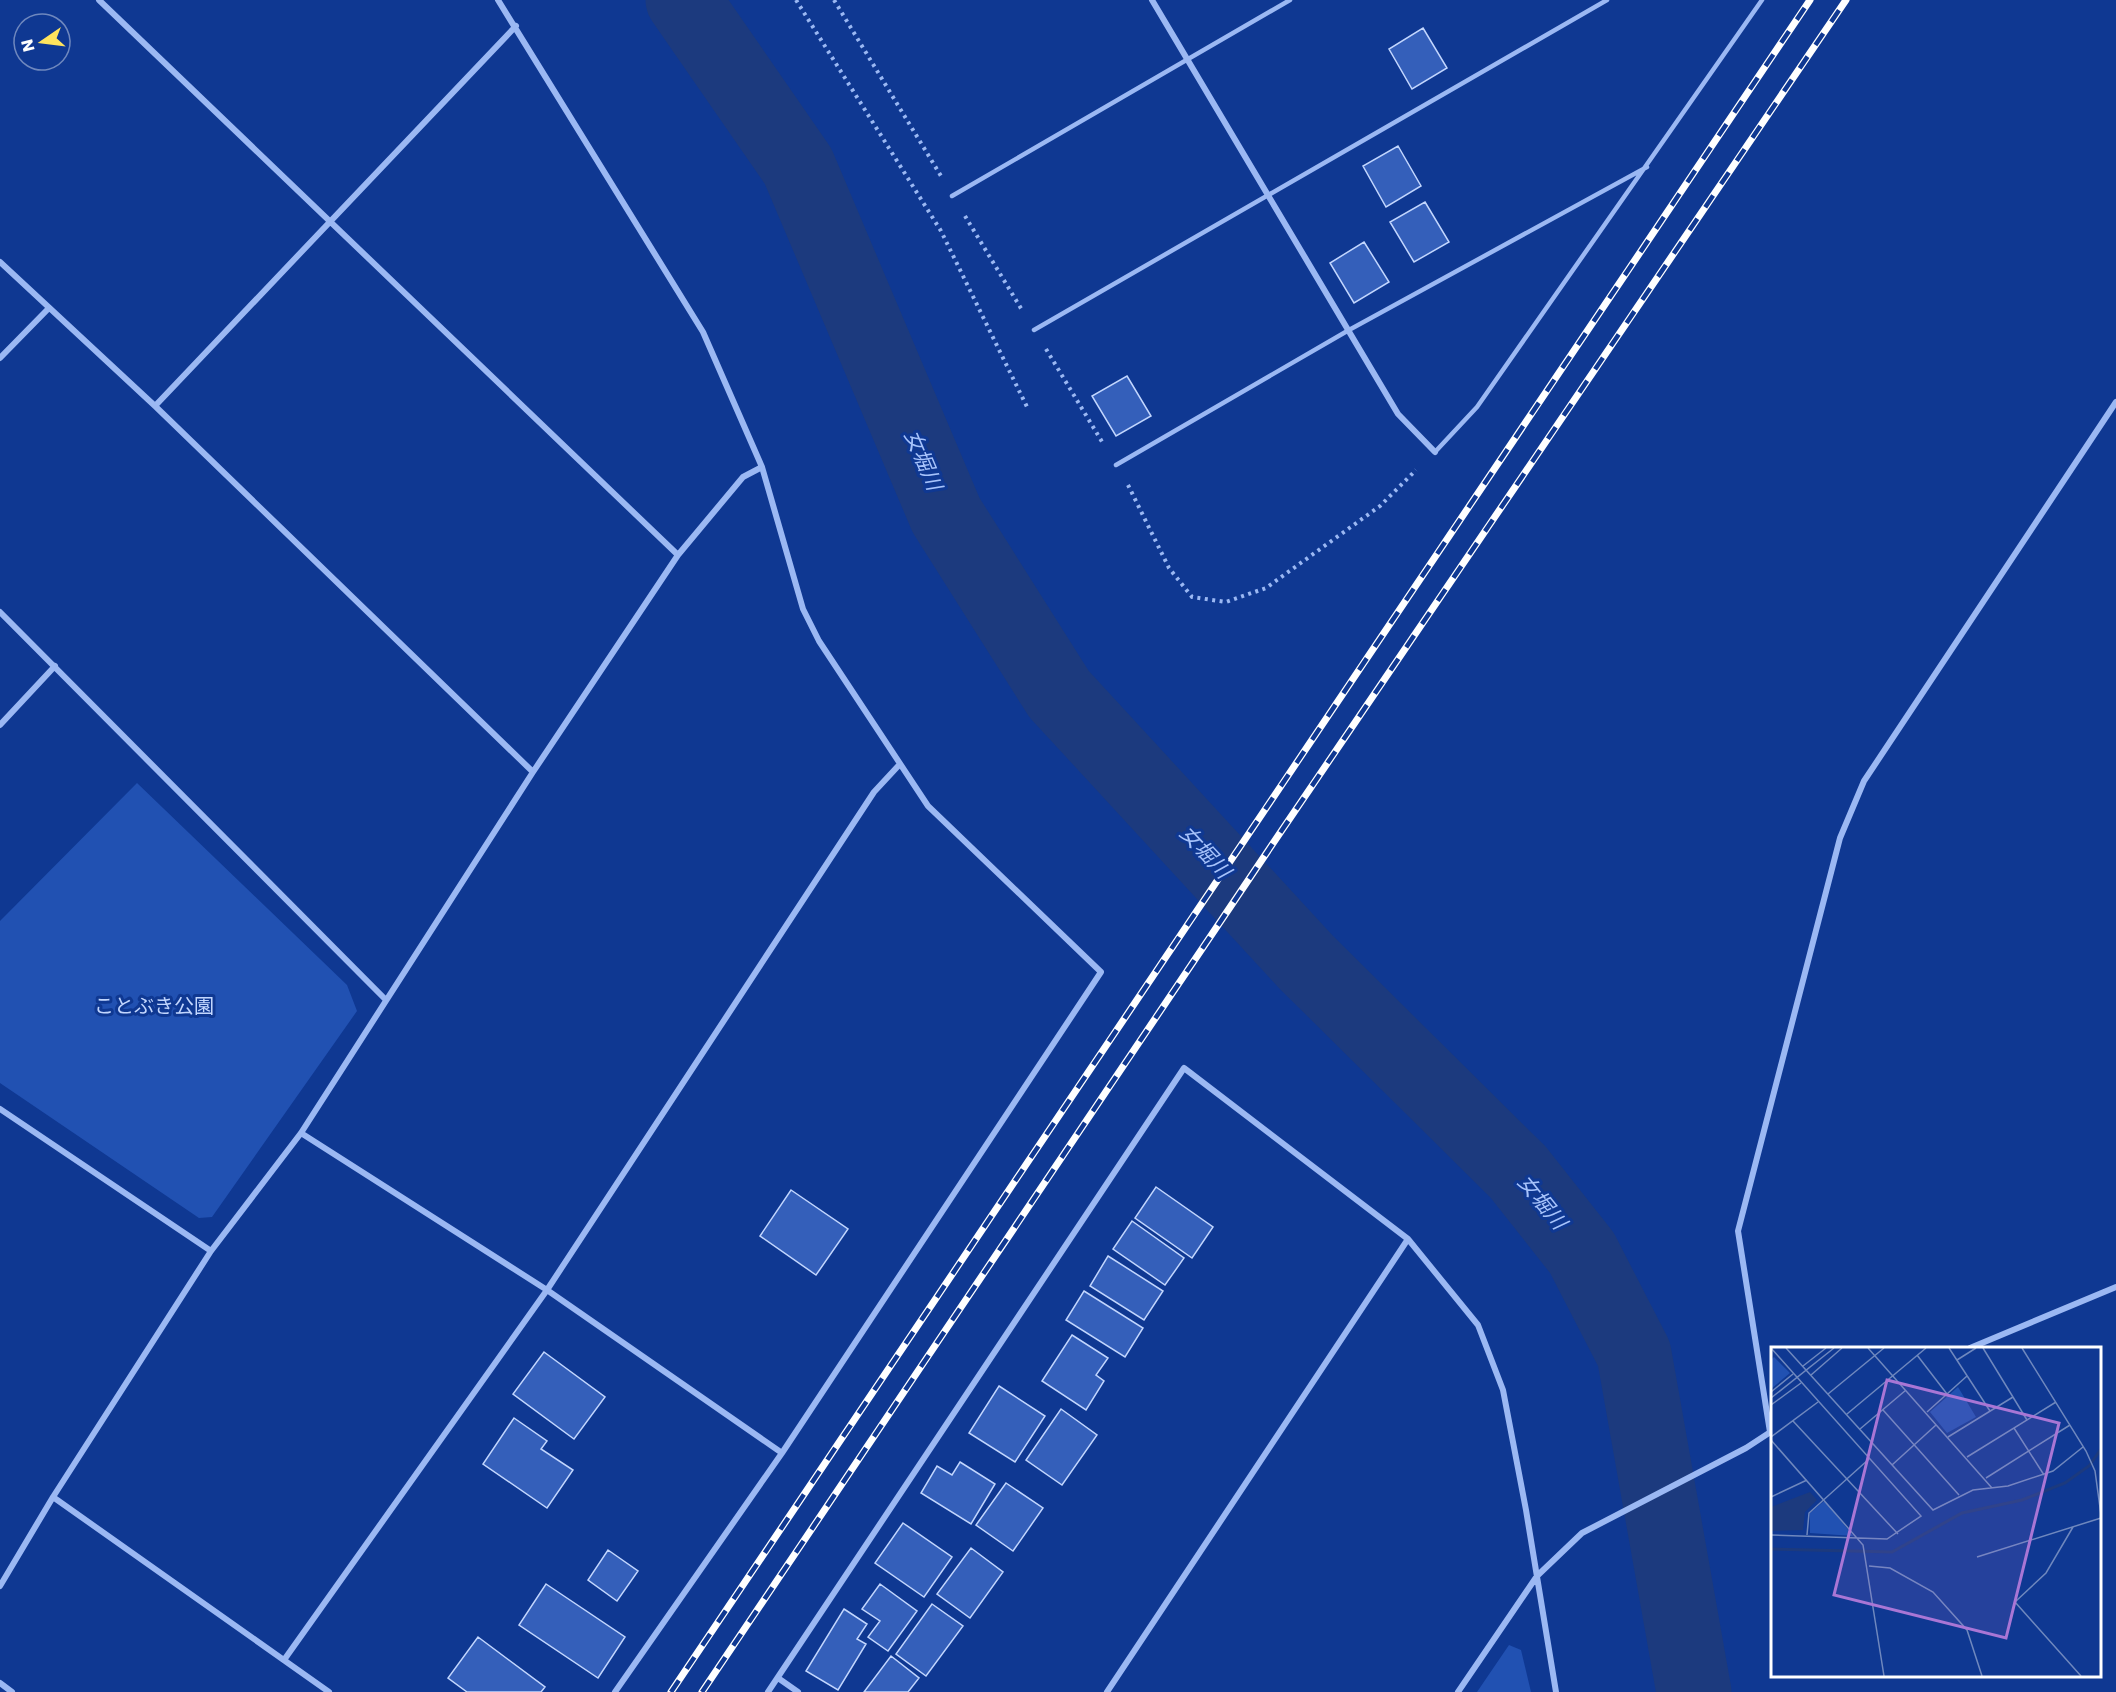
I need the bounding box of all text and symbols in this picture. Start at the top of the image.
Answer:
north arrow [12,12,72,72]
text: N [15,37,41,54]
water label: 女堀川 [898,425,950,496]
water label: 女堀川 [1173,819,1239,886]
park label: ことぶき公園 [94,992,214,1020]
water label: 女堀川 [1511,1168,1575,1237]
inset map [1771,1347,2101,1677]

